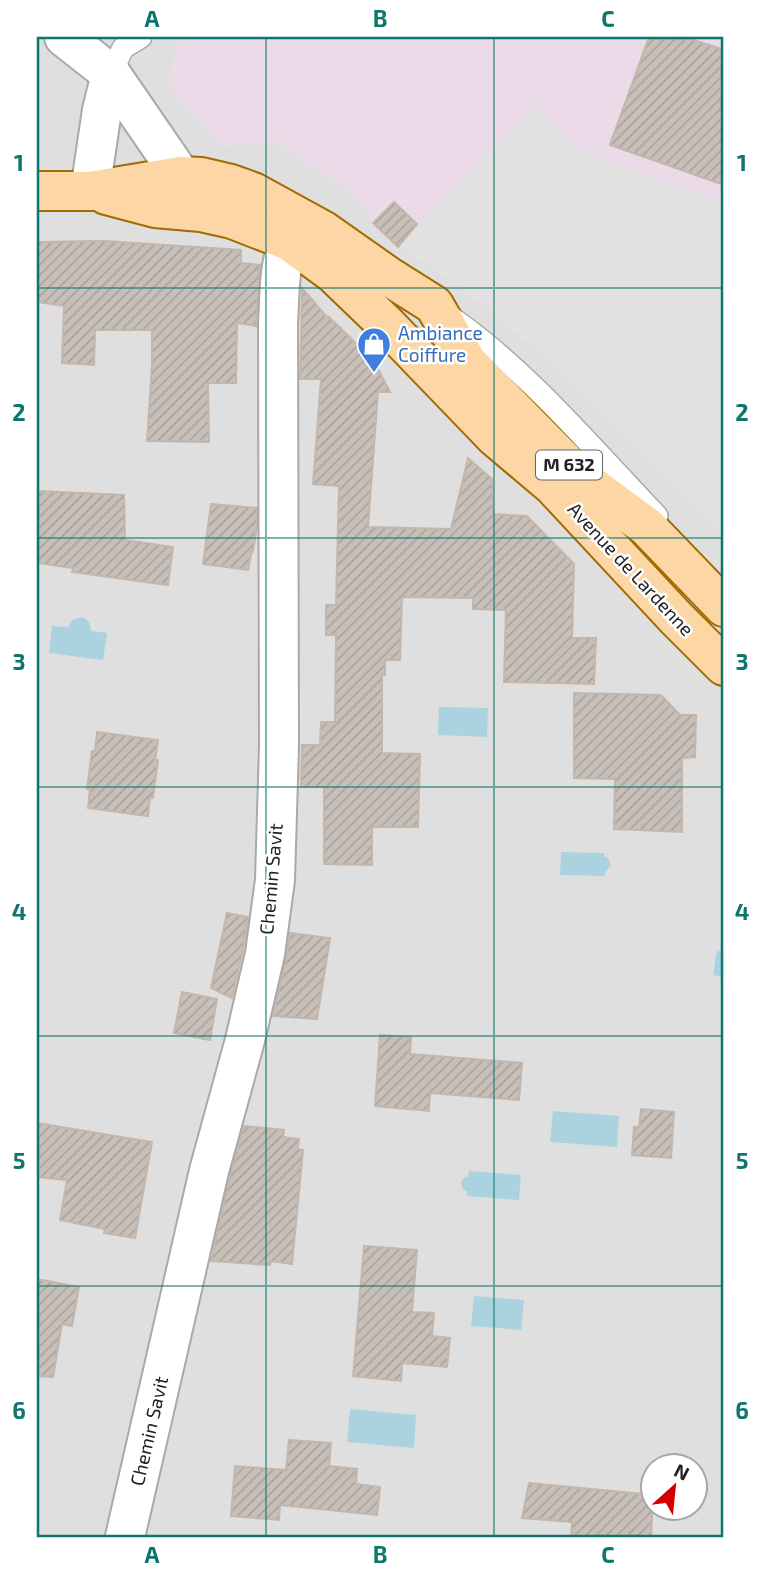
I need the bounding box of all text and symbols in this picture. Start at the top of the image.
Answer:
text: A [144,4,160,32]
text: B [373,4,387,32]
text: C [601,4,615,32]
text: 1 [14,148,24,176]
text: 1 [737,148,747,176]
place label: Ambiance Coiffure [398,321,483,366]
shop icon: Ambiance Coiffure [355,325,393,374]
text: 2 [12,398,26,426]
text: 2 [735,398,749,426]
road number: M 632 [536,450,602,480]
street label: Avenue de Lardenne [564,497,699,640]
text: 3 [12,647,26,675]
text: 3 [735,647,749,675]
street label: Chemin Savit [254,822,287,936]
text: 4 [12,897,26,925]
text: 4 [735,897,749,925]
text: 5 [13,1146,25,1174]
text: 5 [736,1146,748,1174]
street label: Chemin Savit [125,1374,172,1488]
text: 6 [12,1396,26,1424]
text: 6 [735,1396,749,1424]
north arrow [638,1452,708,1522]
text: N [671,1458,693,1485]
text: A [144,1540,160,1568]
text: B [373,1540,387,1568]
text: C [601,1540,615,1568]

